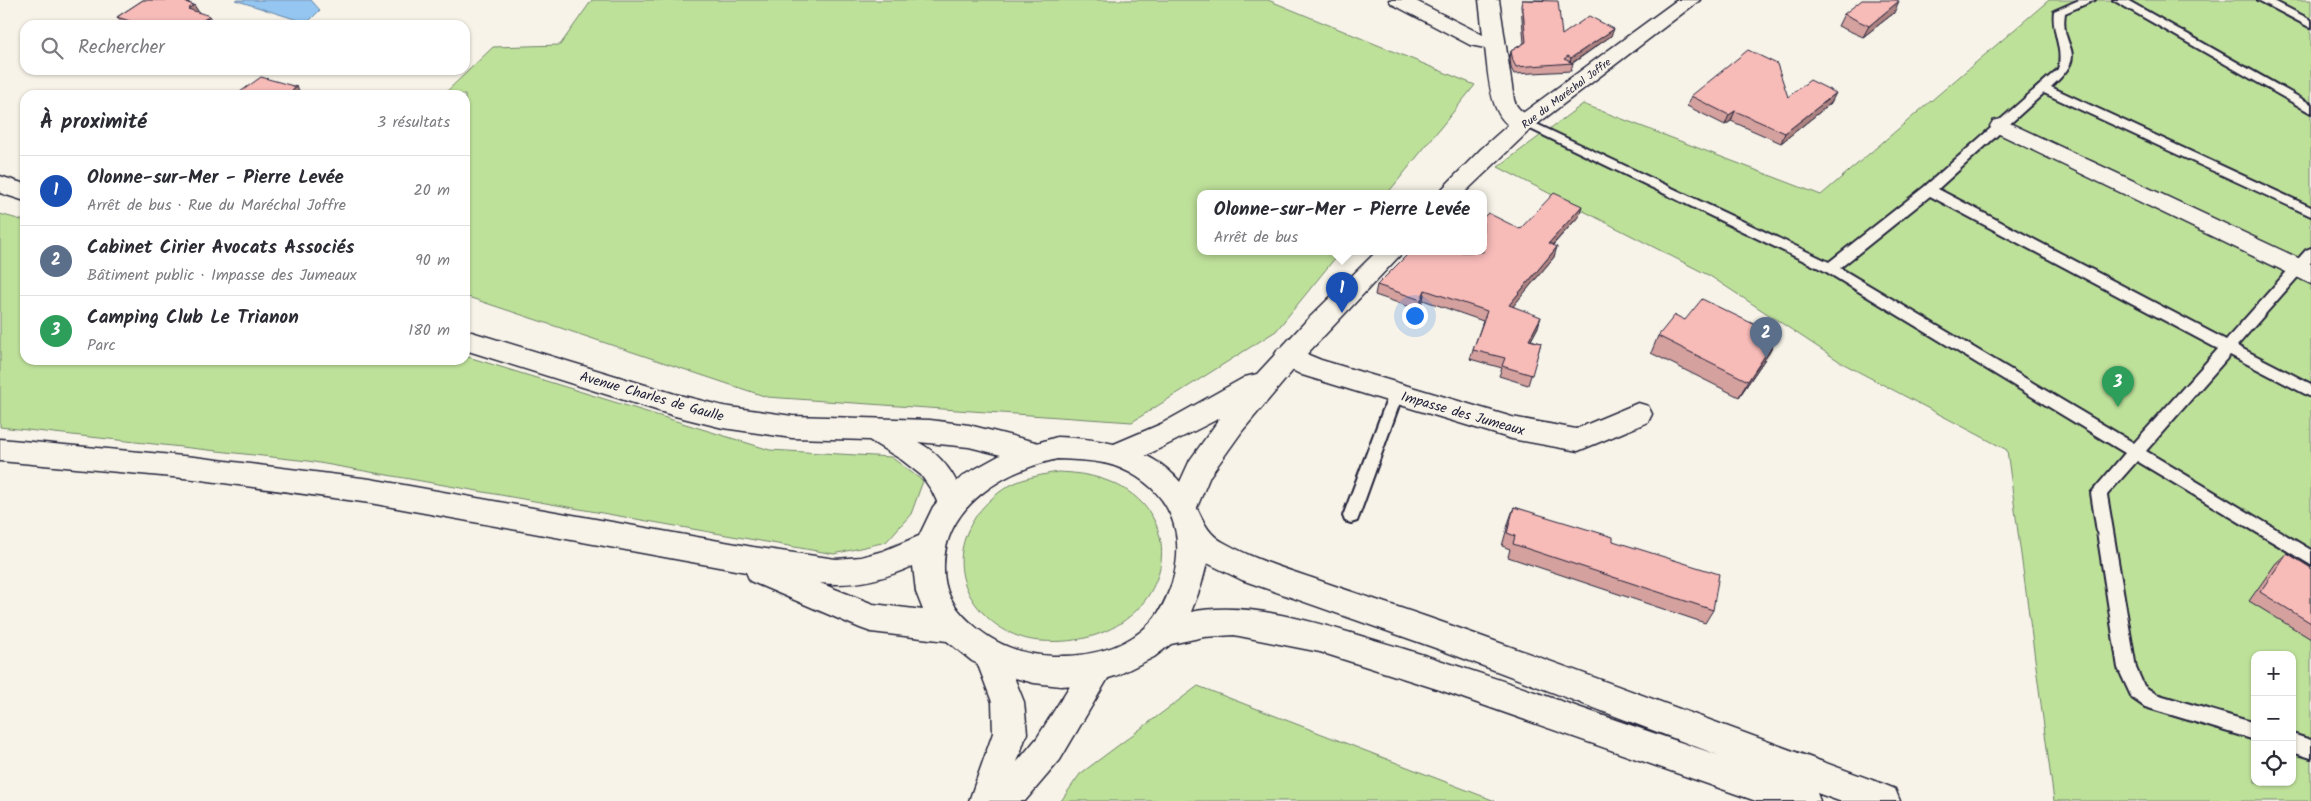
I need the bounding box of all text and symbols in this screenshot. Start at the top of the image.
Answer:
search box [20,20,470,75]
text: Rechercher [78,33,165,63]
icon: search [38,34,66,62]
street label: Rue du Maréchal Joffre [1518,54,1615,134]
text: À proximité [40,106,147,139]
text: 3 résultats [377,110,450,135]
text: Olonne-sur-Mer - Pierre Levée [87,163,344,193]
text: 1 [54,178,58,203]
text: 20 m [414,178,450,203]
popup [1197,190,1487,255]
text: Arrêt de bus · Rue du Maréchal Joffre [87,193,346,218]
text: Olonne-sur-Mer - Pierre Levée [1214,195,1470,225]
text: Arrêt de bus [1214,225,1298,250]
text: Cabinet Cirier Avocats Associés [87,233,354,263]
text: 2 [51,248,61,273]
text: 90 m [415,248,450,273]
text: Bâtiment public · Impasse des Jumeaux [87,263,357,288]
pin: 1 [1326,272,1358,313]
text: Camping Club Le Trianon [87,303,299,333]
your location [1402,303,1428,329]
pin: 2 [1750,317,1782,358]
text: 3 [52,318,60,343]
text: 180 m [408,318,450,343]
text: Parc [87,333,116,358]
street label: Avenue Charles de Gaulle [577,366,727,428]
pin: 3 [2102,366,2134,407]
street label: Impasse des Jumeaux [1398,386,1528,442]
map controls [2251,651,2296,786]
button: + [2251,651,2296,696]
button: − [2251,696,2296,741]
button: locate [2251,741,2296,786]

